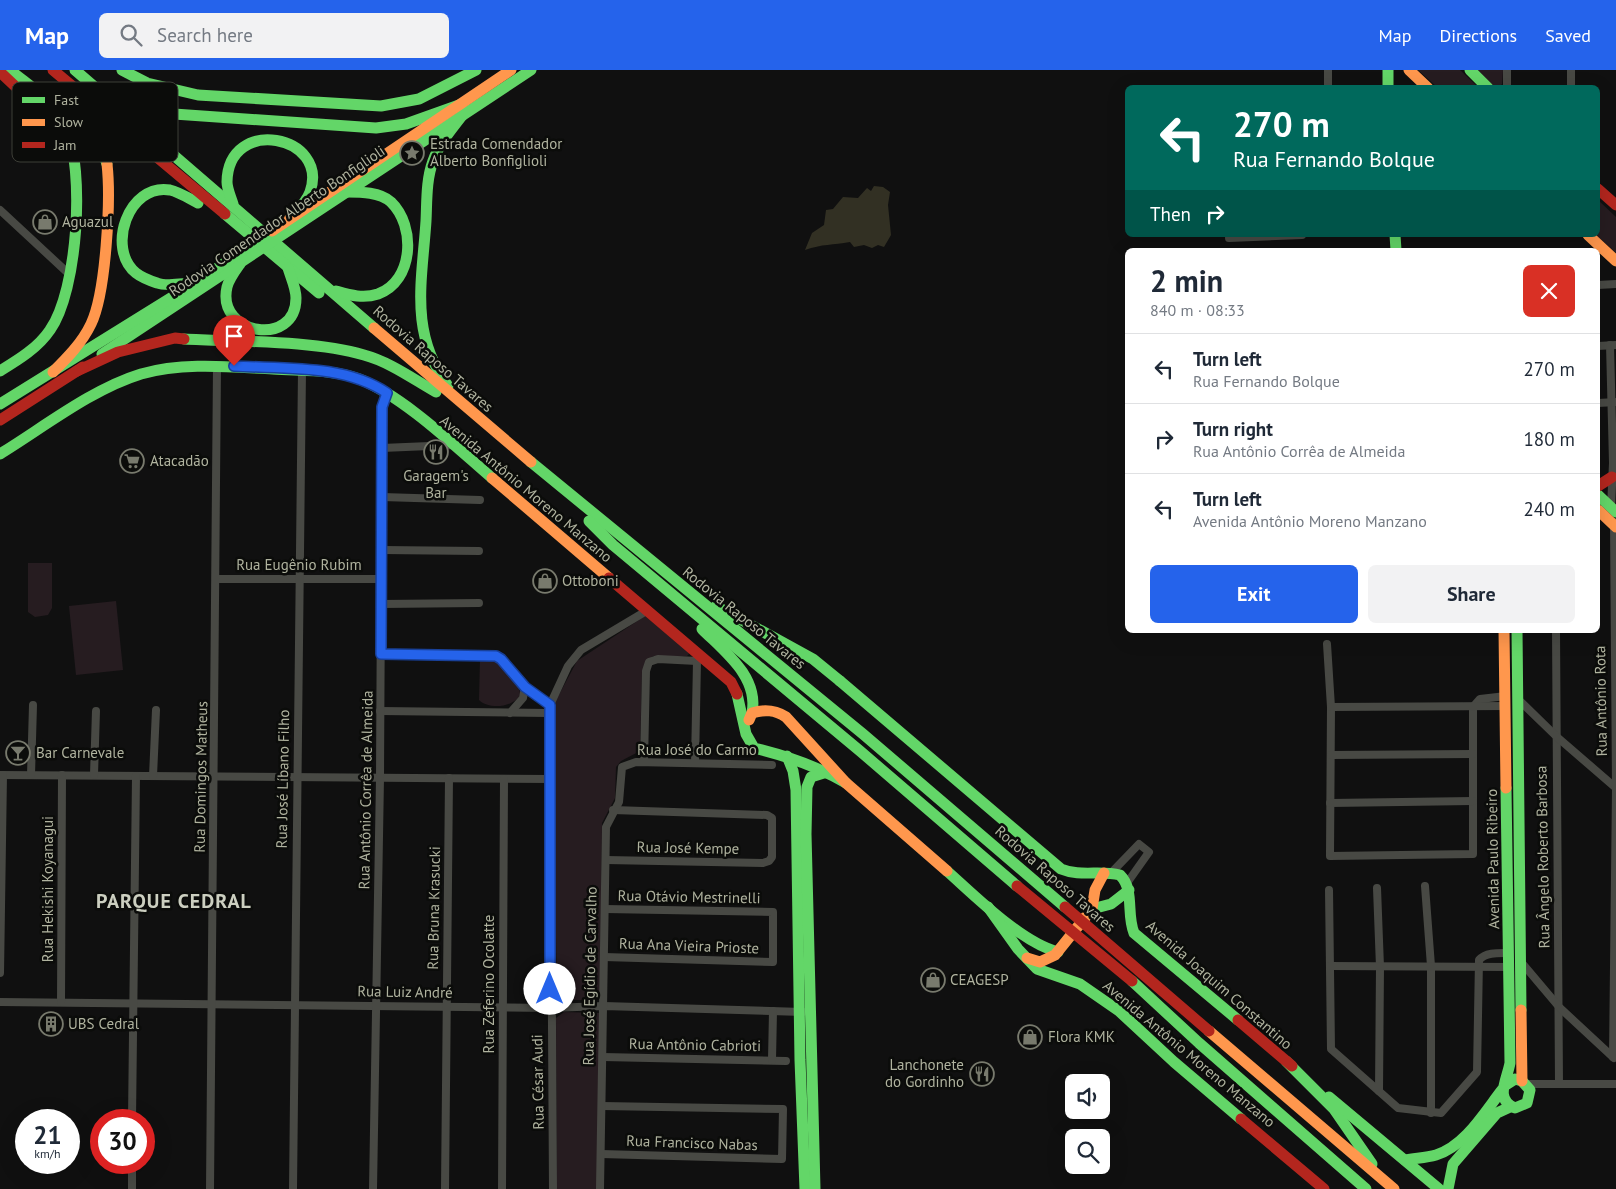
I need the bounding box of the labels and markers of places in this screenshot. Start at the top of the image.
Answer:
place label: Estrada Comendador Alberto Bonfiglioli [430,134,562,170]
place icon: Estrada Comendador Alberto Bonfiglioli [399,140,425,166]
shop icon: Aguazul [32,209,58,235]
place label: Aguazul [62,212,114,231]
pin [213,315,255,366]
restaurant icon: Garagem's Bar [423,439,449,465]
supermarket icon: Atacadão [119,448,145,474]
place label: Atacadão [150,451,209,470]
place label: Garagem's Bar [403,466,469,502]
shop icon: Ottoboni [532,568,558,594]
place label: Ottoboni [562,571,619,590]
bar icon: Bar Carnevale [5,740,31,766]
place label: Bar Carnevale [36,743,124,762]
shop icon: CEAGESP [920,967,946,993]
place label: CEAGESP [950,970,1009,989]
building icon: UBS Cedral [38,1011,64,1037]
place label: UBS Cedral [68,1014,140,1033]
shop icon: Flora KMK [1017,1024,1043,1050]
place label: Flora KMK [1048,1027,1115,1046]
place label: Lanchonete do Gordinho [885,1055,964,1091]
restaurant icon: Lanchonete do Gordinho [969,1061,995,1087]

